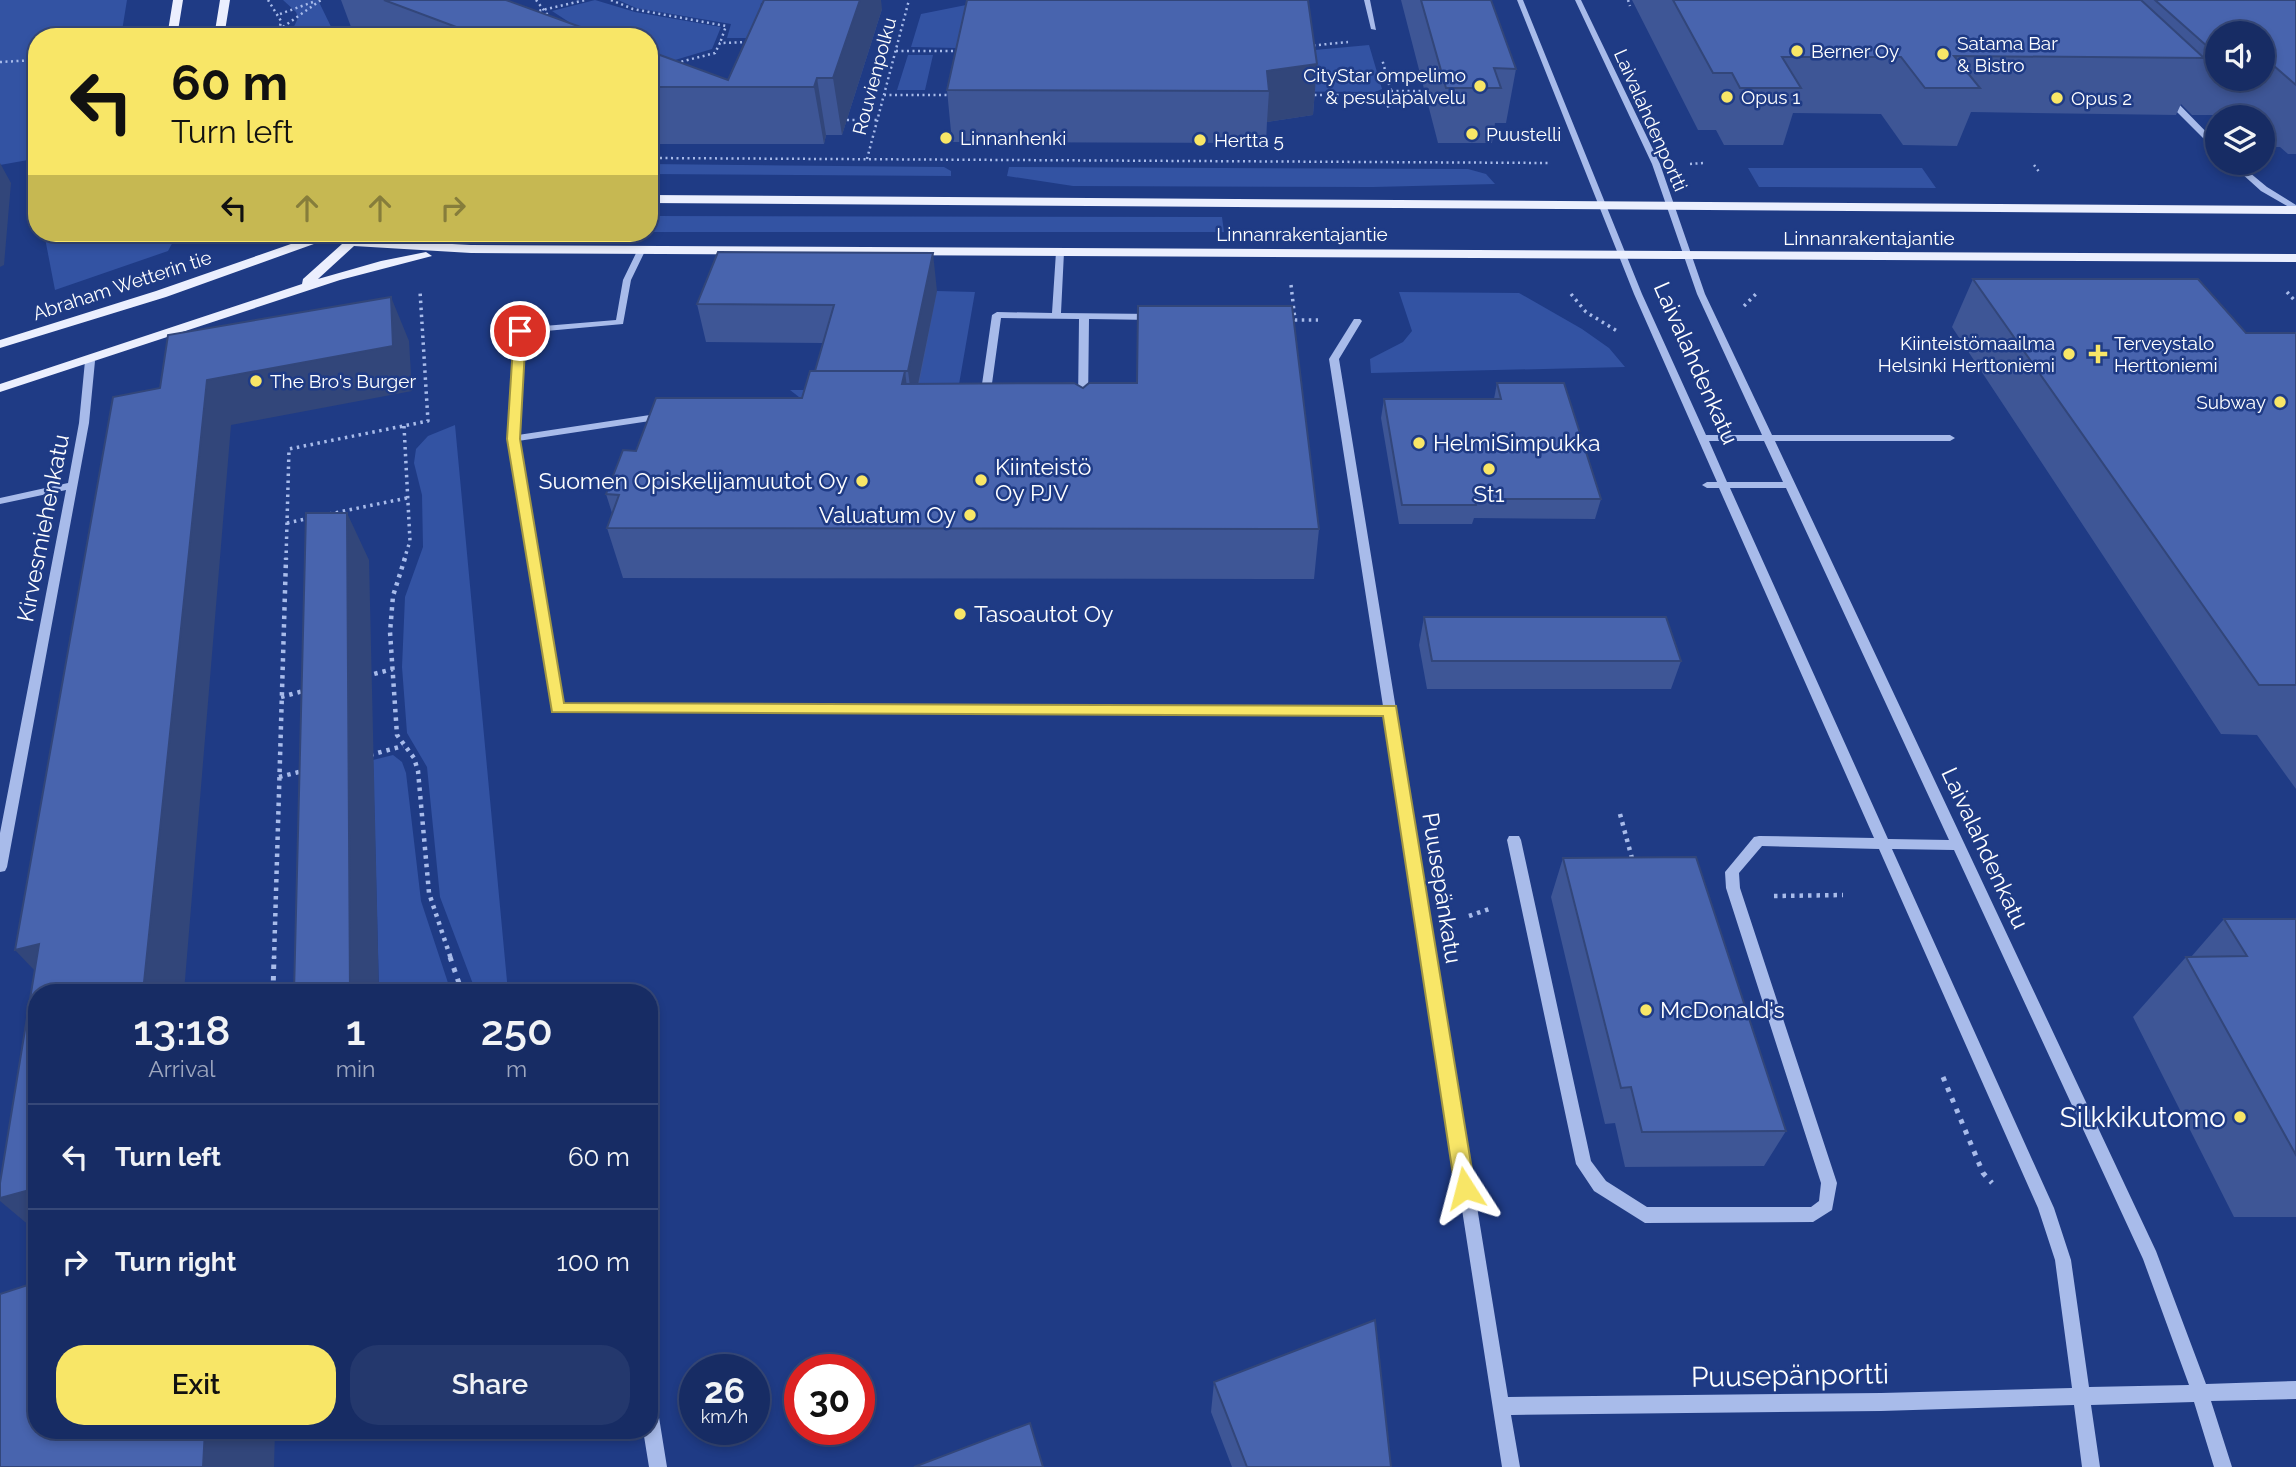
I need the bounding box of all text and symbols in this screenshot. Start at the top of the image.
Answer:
street label: Rouvienpolku [848,15,900,137]
map controls [2205,21,2275,175]
button: sound [2205,21,2275,91]
place label: Satama Bar & Bistro [1957,32,2058,76]
place label: Berner Oy [1811,40,1899,62]
marker: Berner Oy [1789,43,1805,59]
street label: Laivalahdenportti [1610,46,1692,194]
marker: Satama Bar & Bistro [1935,46,1951,62]
text: 60 m [171,54,288,111]
icon: left [56,56,147,147]
place label: CityStar ompelimo & pesulapalvelu [1303,64,1466,108]
marker: CityStar ompelimo & pesulapalvelu [1472,78,1488,94]
place label: Opus 1 [1741,86,1800,108]
place label: Opus 2 [2071,87,2132,109]
marker: Opus 1 [1719,89,1735,105]
marker: Opus 2 [2049,90,2065,106]
button: layers [2205,105,2275,175]
text: Turn left [171,113,293,150]
place label: Puustelli [1486,123,1561,145]
marker: Puustelli [1464,126,1480,142]
place label: Linnanhenki [960,127,1066,149]
place label: Hertta 5 [1214,129,1284,151]
marker: Linnanhenki [938,130,954,146]
marker: Hertta 5 [1192,132,1208,148]
icon: left [215,189,253,227]
icon: ahead [288,189,326,227]
icon: ahead [361,189,399,227]
icon: right [434,189,472,227]
street label: Linnanrakentajantie [1216,223,1388,245]
street label: Linnanrakentajantie [1783,227,1955,249]
street label: Abraham Wetterin tie [30,246,214,324]
street label: Laivalahdenkatu [1649,277,1744,448]
pin [490,301,550,361]
icon: arrive [501,312,539,350]
place label: Kiinteistömaailma Helsinki Herttoniemi [1878,332,2055,376]
place label: Terveystalo Herttoniemi [2114,332,2218,376]
marker: Terveystalo Herttoniemi [2088,344,2108,364]
marker: Kiinteistömaailma Helsinki Herttoniemi [2061,346,2077,362]
place label: The Bro's Burger [270,370,417,392]
marker: The Bro's Burger [248,373,264,389]
place label: Subway [2196,391,2266,413]
marker: Subway [2272,394,2288,410]
place label: HelmiSimpukka [1433,429,1601,456]
street label: Kirvesmiehenkatu [11,432,74,624]
marker: HelmiSimpukka [1411,435,1427,451]
place label: Kiinteistö Oy PJV [995,453,1091,506]
marker: St1 [1481,461,1497,477]
place label: Suomen Opiskelijamuutot Oy [539,467,848,494]
marker: Kiinteistö Oy PJV [973,472,989,488]
marker: Suomen Opiskelijamuutot Oy [854,473,870,489]
place label: St1 [1473,480,1505,507]
place label: Valuatum Oy [819,501,956,528]
marker: Valuatum Oy [962,507,978,523]
place label: Tasoautot Oy [974,600,1113,627]
marker: Tasoautot Oy [952,606,968,622]
street label: Laivalahdenkatu [1936,763,2035,933]
street label: Puusepänkatu [1417,811,1468,965]
place label: McDonald's [1660,996,1785,1023]
marker: McDonald's [1638,1002,1654,1018]
text: 13:18 [133,1006,231,1055]
text: 1 [346,1006,366,1055]
text: 250 [481,1006,553,1055]
text: Arrival [148,1055,216,1082]
text: min [336,1055,375,1082]
text: m [506,1055,527,1082]
place label: Silkkikutomo [2060,1101,2226,1134]
marker: Silkkikutomo [2232,1109,2248,1125]
icon: left [56,1138,94,1176]
text: Turn left [115,1142,221,1172]
text: 60 m [568,1142,630,1172]
position arrow [1428,1151,1502,1225]
icon: right [56,1243,94,1281]
text: Turn right [115,1247,236,1277]
text: 100 m [557,1247,630,1277]
button: Exit [56,1345,336,1425]
button: Share [350,1345,630,1425]
speed limit sign: 30 [784,1354,875,1445]
street label: Puusepänportti [1691,1357,1889,1394]
text: 26 [704,1370,745,1411]
text: km/h [701,1406,748,1427]

